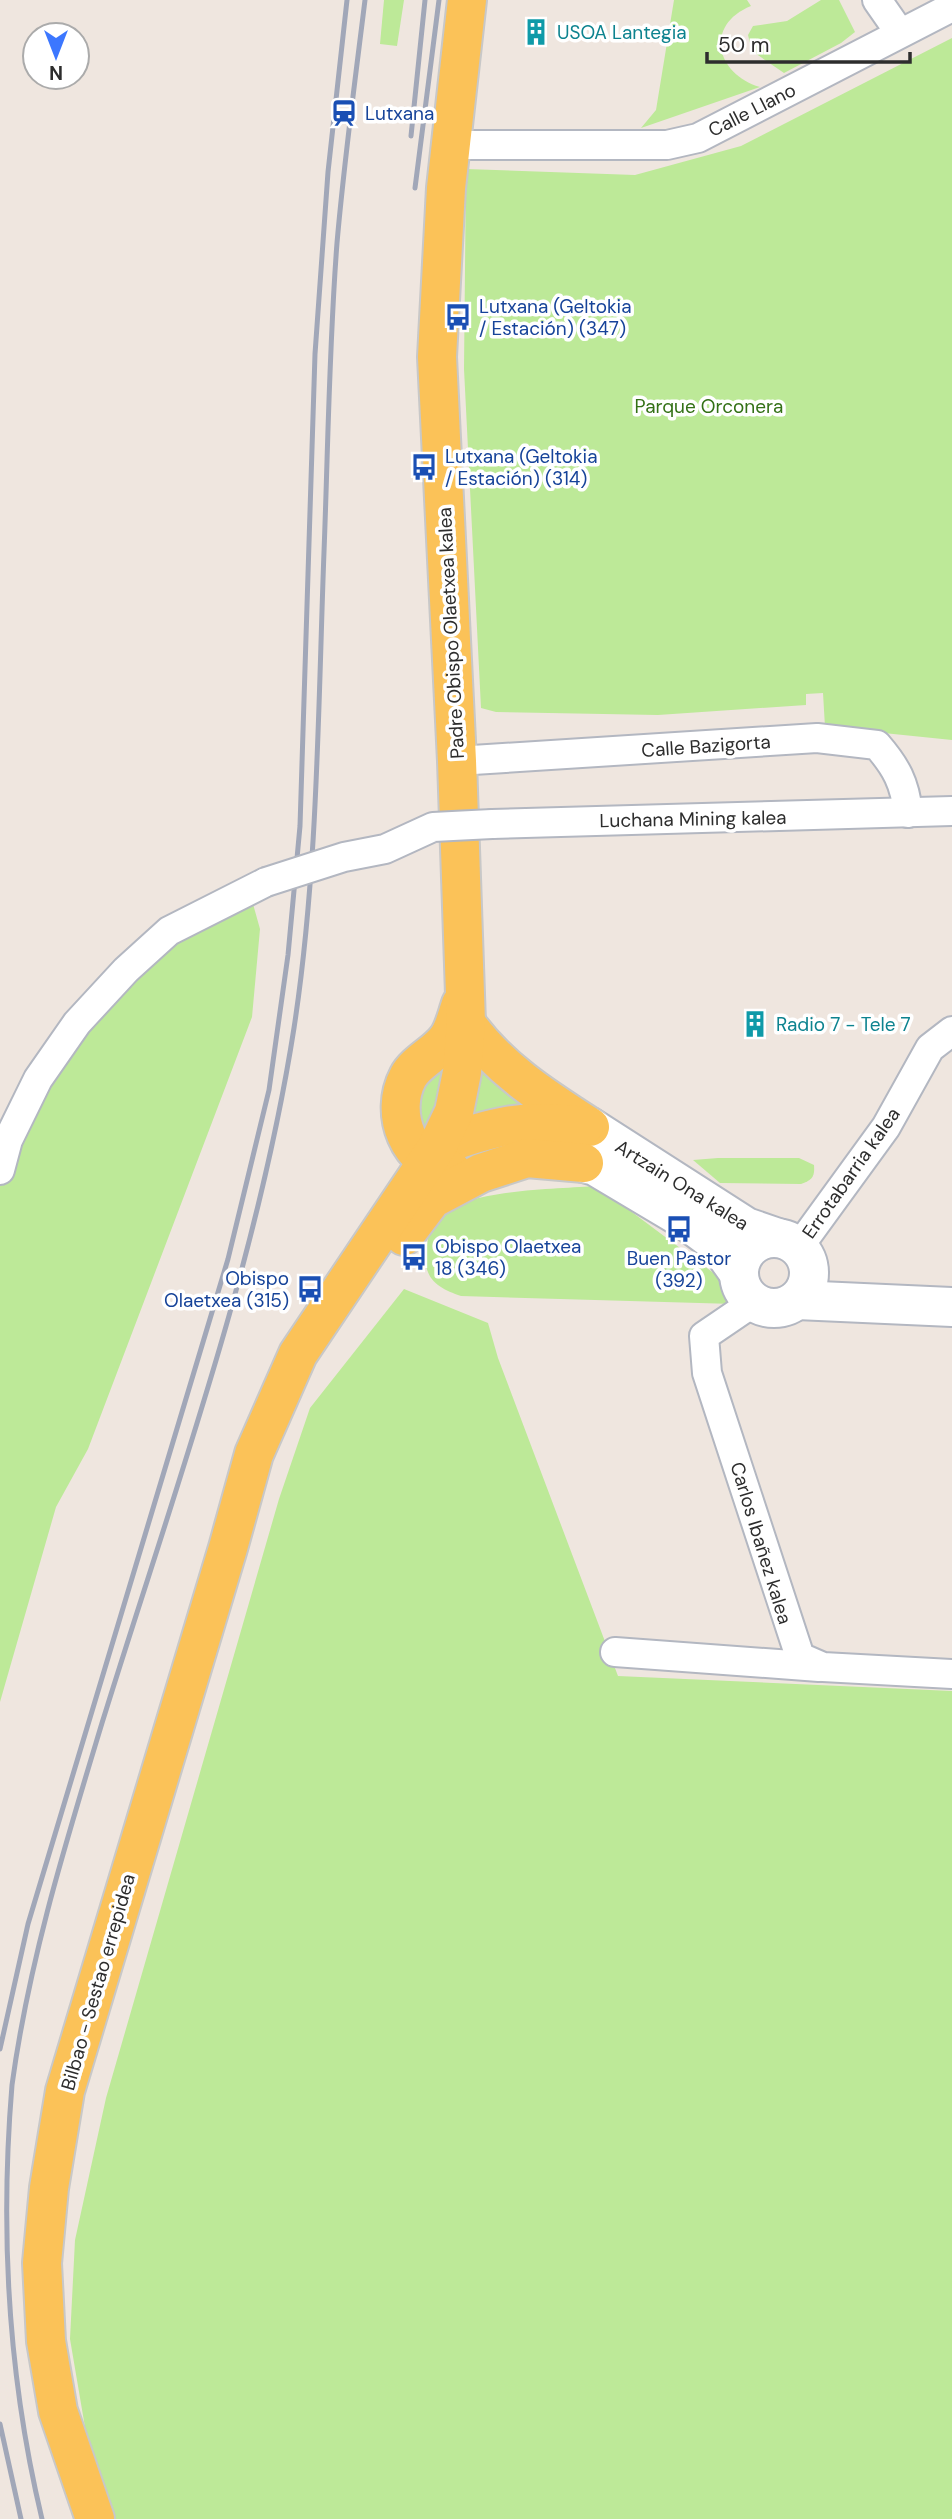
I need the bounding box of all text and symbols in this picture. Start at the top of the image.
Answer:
building icon: USOA Lantegia [521,17,551,47]
place label: USOA Lantegia [557,20,687,45]
north arrow [21,21,91,91]
scale bar [707,21,910,65]
text: 50 m [718,31,769,59]
text: N [49,60,63,85]
street label: Calle Llano [704,77,800,143]
station icon: Lutxana [329,98,359,128]
place label: Lutxana [365,101,434,126]
place label: Lutxana (Geltokia / Estación) (347) [479,294,632,341]
bus stop icon: Lutxana (Geltokia / Estación) (347) [443,302,473,332]
park label: Parque Orconera [635,394,783,419]
place label: Lutxana (Geltokia / Estación) (314) [445,444,598,491]
bus stop icon: Lutxana (Geltokia / Estación) (314) [409,452,439,482]
street label: Padre Obispo Olaetxea kalea [432,507,470,759]
street label: Calle Bazigorta [640,729,772,763]
street label: Luchana Mining kalea [599,805,787,833]
building icon: Radio 7 - Tele 7 [740,1009,770,1039]
place label: Radio 7 - Tele 7 [776,1012,911,1037]
street label: Errotabarria kalea [796,1103,906,1243]
street label: Artzain Ona kalea [611,1134,753,1236]
bus stop icon: Buen Pastor (392) [664,1214,694,1244]
place label: Obispo Olaetxea 18 (346) [435,1234,581,1281]
bus stop icon: Obispo Olaetxea 18 (346) [399,1242,429,1272]
place label: Buen Pastor (392) [627,1246,731,1293]
place label: Obispo Olaetxea (315) [164,1266,289,1313]
bus stop icon: Obispo Olaetxea (315) [295,1274,325,1304]
street label: Carlos Ibañez kalea [724,1459,798,1627]
street label: Bilbao - Sestao errepidea [55,1871,141,2093]

